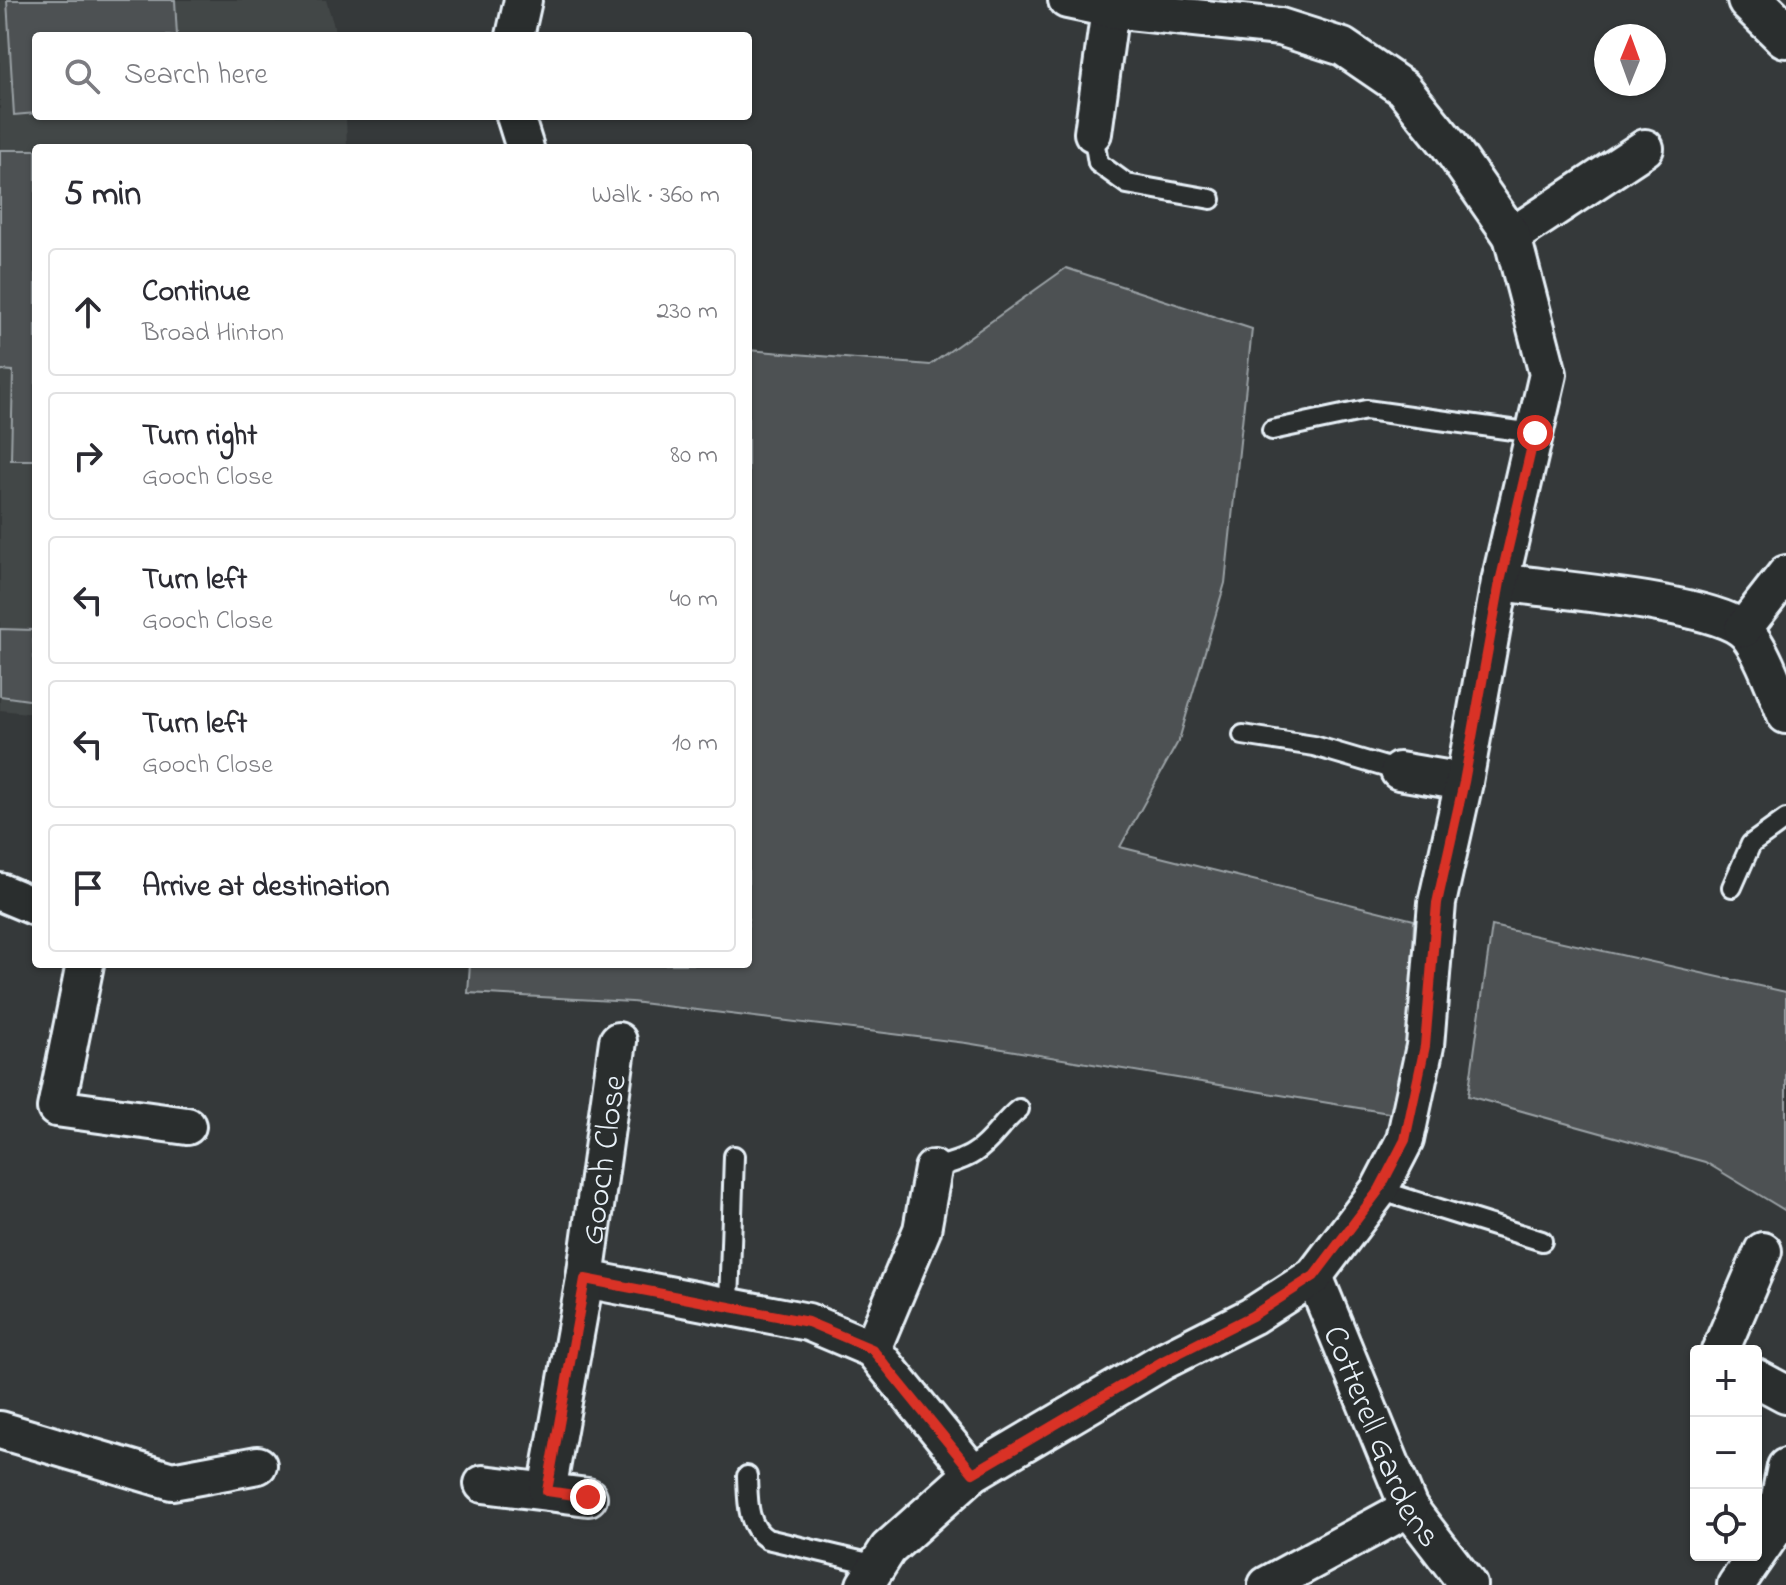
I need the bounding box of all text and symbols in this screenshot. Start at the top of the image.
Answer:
north arrow [1594,24,1666,96]
search box [32,32,752,120]
icon: search [60,54,104,98]
text: Search here [124,54,268,98]
text: 5 min [64,171,141,221]
text: Walk · 360 m [591,177,720,215]
text: Continue [142,271,250,315]
icon: ahead [66,290,110,334]
text: 230 m [656,293,718,331]
text: Broad Hinton [142,315,284,353]
text: Turn right [142,415,257,459]
route start [1517,415,1553,451]
icon: right [66,434,110,478]
text: 80 m [670,437,718,475]
text: Gooch Close [142,459,273,497]
text: Turn left [142,559,247,603]
icon: left [66,578,110,622]
text: 40 m [669,581,718,619]
text: Gooch Close [142,603,273,641]
text: Turn left [142,703,247,747]
icon: left [66,722,110,766]
text: 10 m [672,725,718,763]
text: Gooch Close [142,747,273,785]
icon: arrive [66,866,110,910]
text: Arrive at destination [142,866,390,910]
street label: Gooch Close [569,1071,642,1248]
street label: Cotterell Gardens [1308,1319,1452,1560]
map controls [1690,1345,1762,1561]
button: + [1690,1345,1762,1417]
button: − [1690,1417,1762,1489]
route end [570,1479,606,1515]
button: locate [1690,1489,1762,1561]

